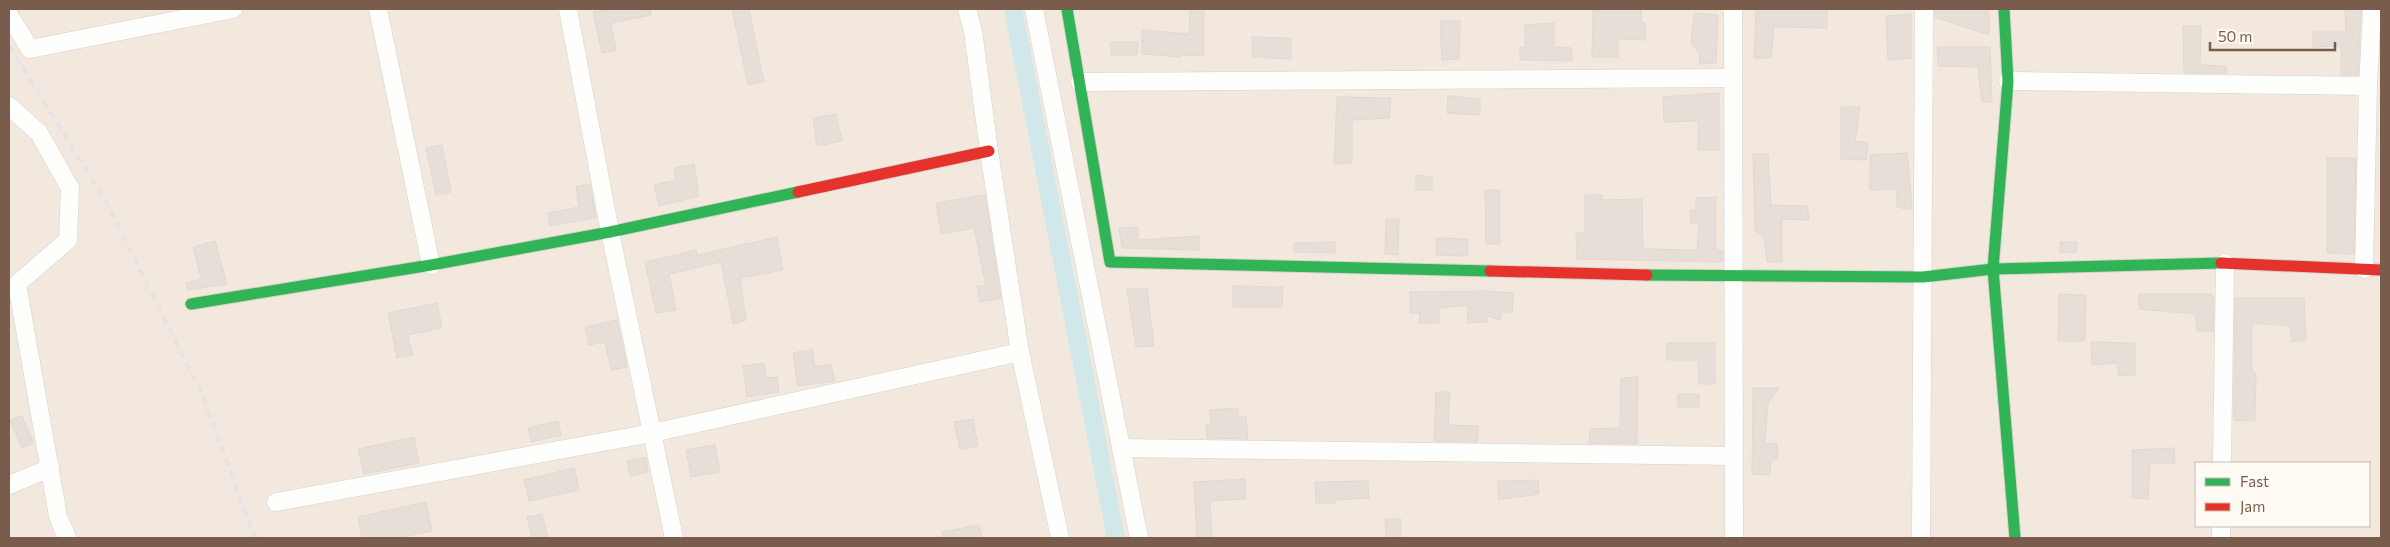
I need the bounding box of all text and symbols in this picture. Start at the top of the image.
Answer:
scale bar [2210,20,2335,52]
text: 50 m [2218,27,2252,45]
legend [2195,462,2370,527]
text: Fast [2240,472,2269,490]
text: Jam [2240,497,2265,515]

